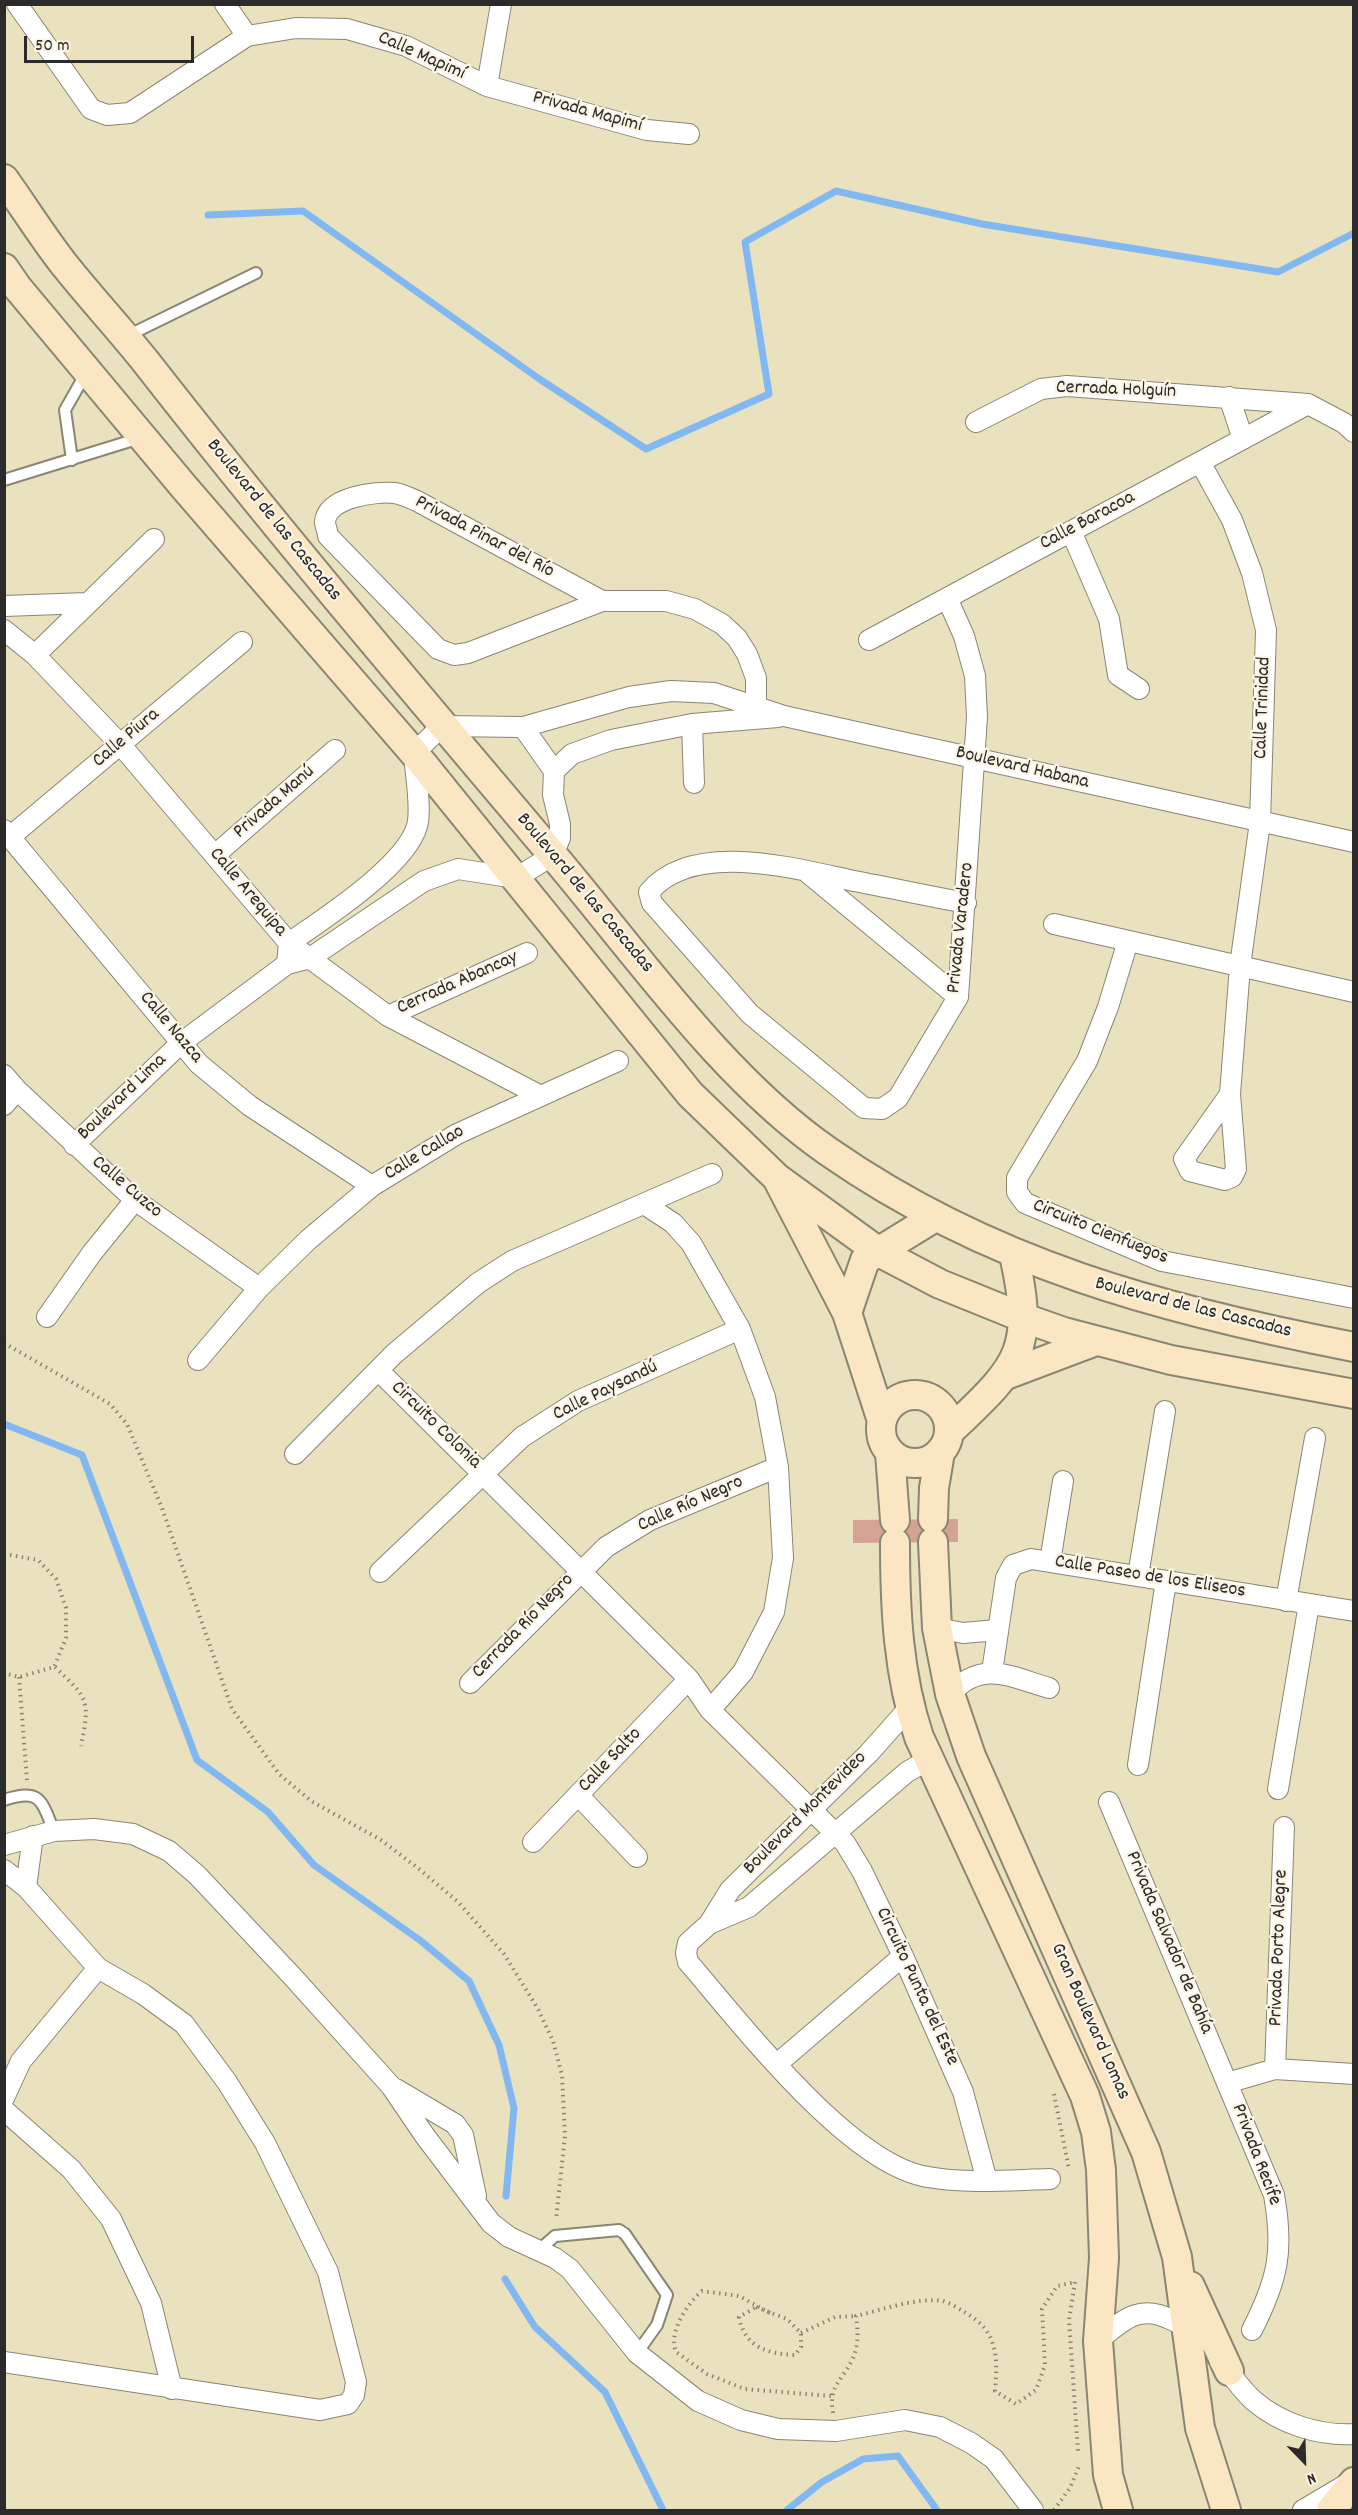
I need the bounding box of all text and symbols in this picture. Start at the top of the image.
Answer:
scale bar [27,24,196,62]
street label: Calle Mapimí [373,27,469,87]
text: 50 m [35,34,70,59]
street label: Privada Mapimí [530,87,644,139]
street label: Cerrada Holguín [1055,377,1177,405]
street label: Boulevard de las Cascadas [200,435,346,607]
street label: Calle Baracoa [1036,487,1140,557]
street label: Privada Pinar del Río [410,491,558,585]
street label: Calle Trinidad [1250,656,1278,760]
street label: Calle Piura [89,704,165,774]
street label: Boulevard Habana [953,742,1091,796]
street label: Privada Manú [229,761,321,845]
street label: Boulevard de las Cascadas [510,809,658,979]
street label: Calle Arequipa [203,844,291,942]
street label: Privada Varadero [943,861,981,995]
street label: Cerrada Abancay [394,947,522,1021]
street label: Calle Nazca [133,987,207,1069]
street label: Boulevard Lima [73,1050,173,1146]
street label: Calle Callao [381,1121,469,1187]
street label: Calle Cuzco [86,1151,166,1225]
street label: Circuito Cienfuegos [1029,1195,1171,1271]
street label: Boulevard de las Cascadas [1092,1273,1294,1345]
street label: Calle Paysandú [550,1356,662,1428]
street label: Circuito Colonia [385,1377,485,1475]
street label: Calle Río Negro [635,1471,747,1539]
street label: Calle Paseo de los Eliseos [1053,1551,1247,1605]
street label: Cerrada Río Negro [468,1569,580,1685]
street label: Calle Salto [574,1723,648,1799]
street label: Boulevard Montevideo [739,1747,873,1881]
street label: Privada Salvador de Bahía [1119,1848,1217,2038]
street label: Privada Porto Alegre [1265,1869,1295,2027]
street label: Circuito Punta del Este [869,1904,963,2070]
street label: Gran Boulevard Lomas [1044,1940,1134,2104]
street label: Privada Recife [1225,2101,1285,2209]
north arrow [1274,2431,1334,2491]
text: N [1303,2466,1319,2490]

